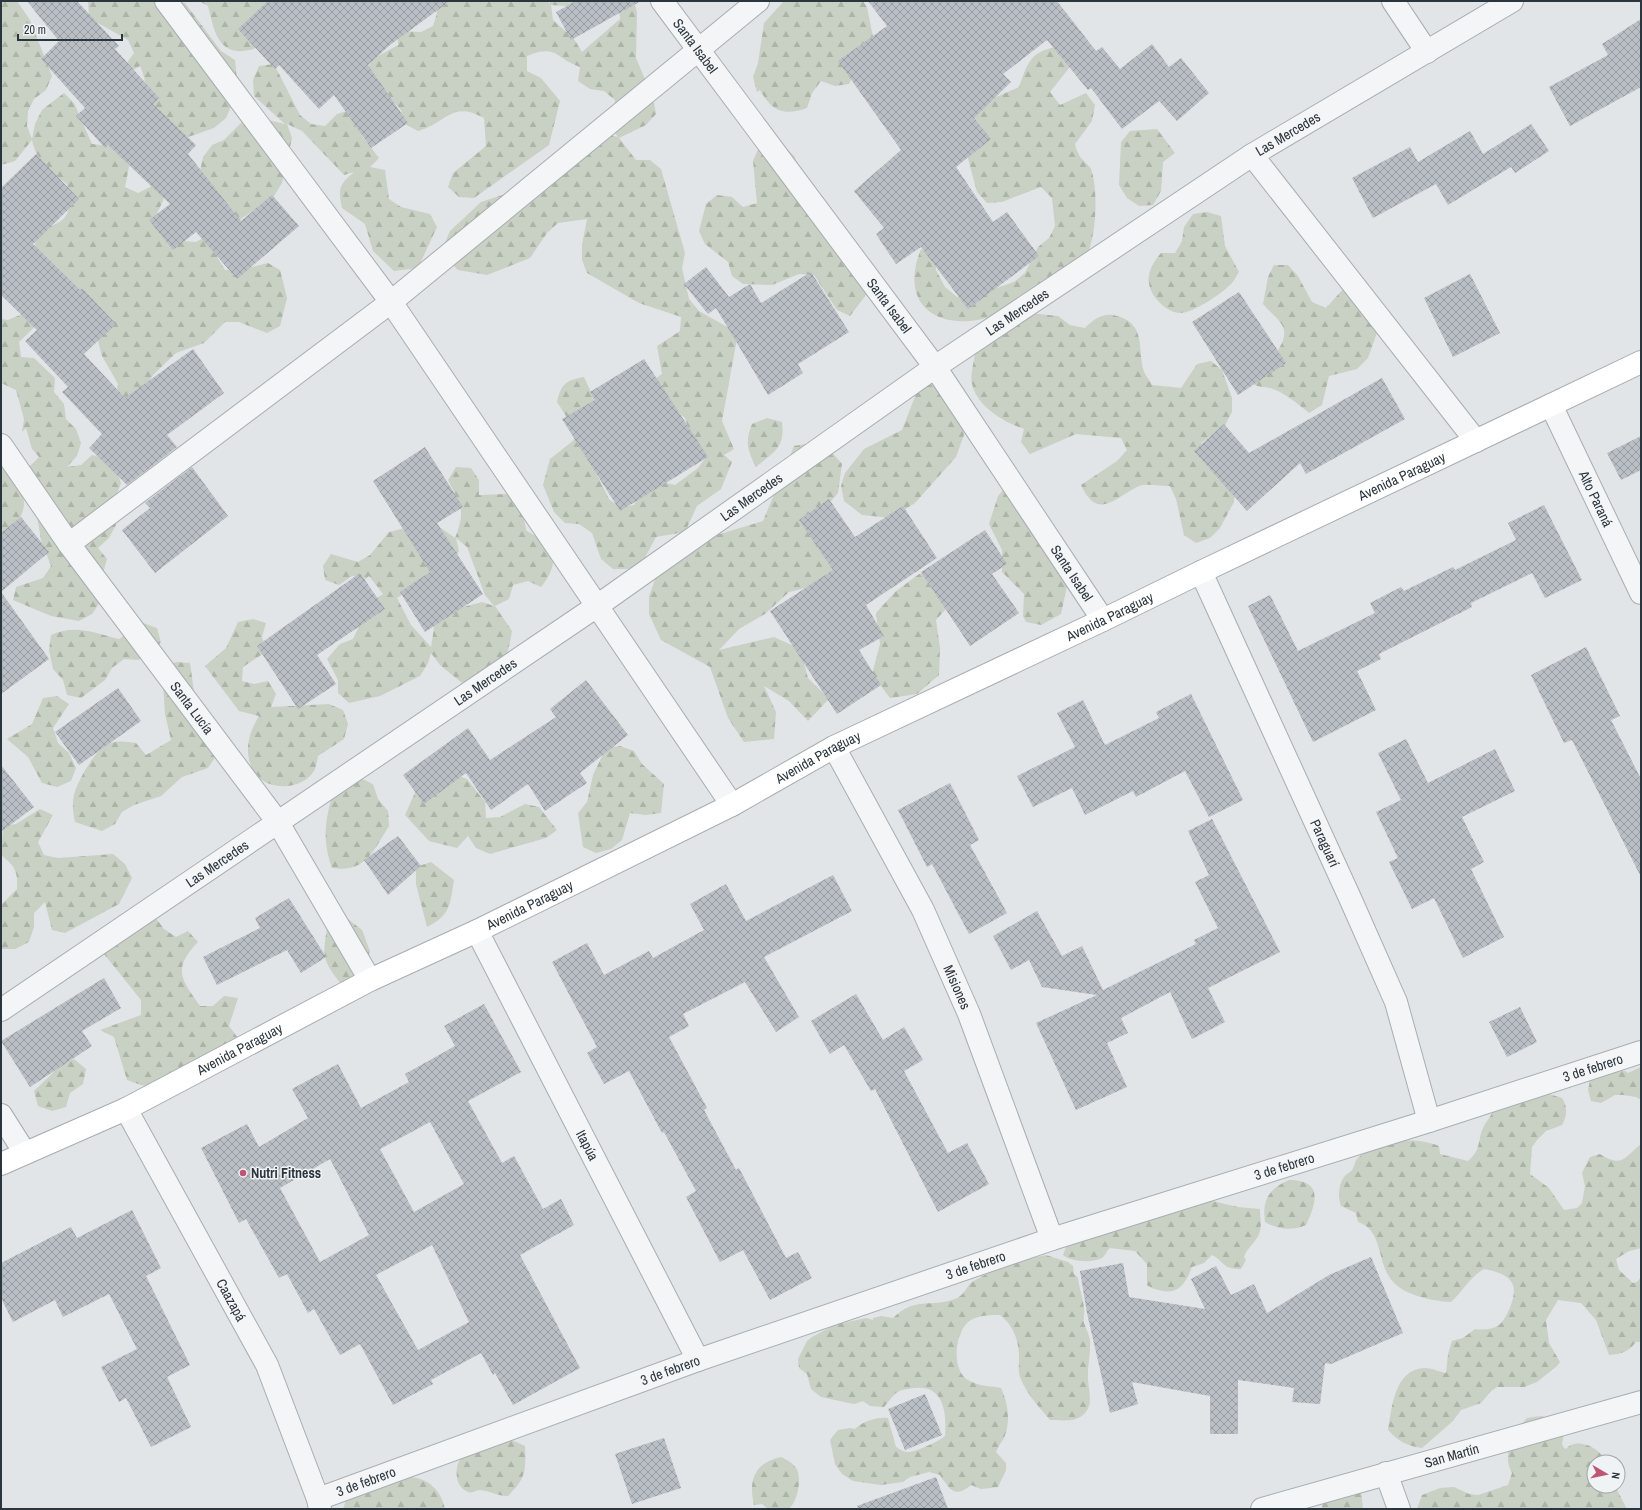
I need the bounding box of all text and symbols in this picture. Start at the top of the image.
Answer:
street label: Santa Isabel [669,15,722,77]
scale bar [18,16,122,42]
text: 20 m [24,22,46,38]
street label: Las Mercedes [1252,108,1324,160]
street label: Santa Isabel [863,275,916,337]
street label: Las Mercedes [982,284,1053,340]
street label: Avenida Paraguay [1354,448,1448,505]
street label: Alto Paraná [1574,467,1617,530]
street label: Las Mercedes [717,469,786,525]
street label: Santa Isabel [1047,541,1097,605]
street label: Avenida Paraguay [1062,588,1156,646]
street label: Las Mercedes [450,654,520,709]
street label: Santa Lucía [166,678,218,738]
street label: Avenida Paraguay [771,727,864,788]
street label: Paraguarí [1306,816,1344,870]
street label: Las Mercedes [182,836,252,891]
street label: Avenida Paraguay [482,876,576,934]
street label: Misiones [939,962,975,1012]
street label: Avenida Paraguay [193,1019,286,1079]
street label: 3 de febrero [1561,1050,1625,1086]
street label: Itapúa [572,1127,603,1164]
street label: 3 de febrero [1252,1148,1316,1184]
place label: Nutri Fitness [251,1164,321,1182]
marker: Nutri Fitness [238,1168,248,1178]
street label: 3 de febrero [943,1247,1008,1284]
street label: Caazapá [212,1275,250,1325]
street label: 3 de febrero [638,1351,702,1389]
street label: San Martín [1422,1439,1481,1472]
north arrow [1586,1454,1626,1494]
street label: 3 de febrero [334,1462,398,1501]
text: N [1608,1471,1623,1480]

